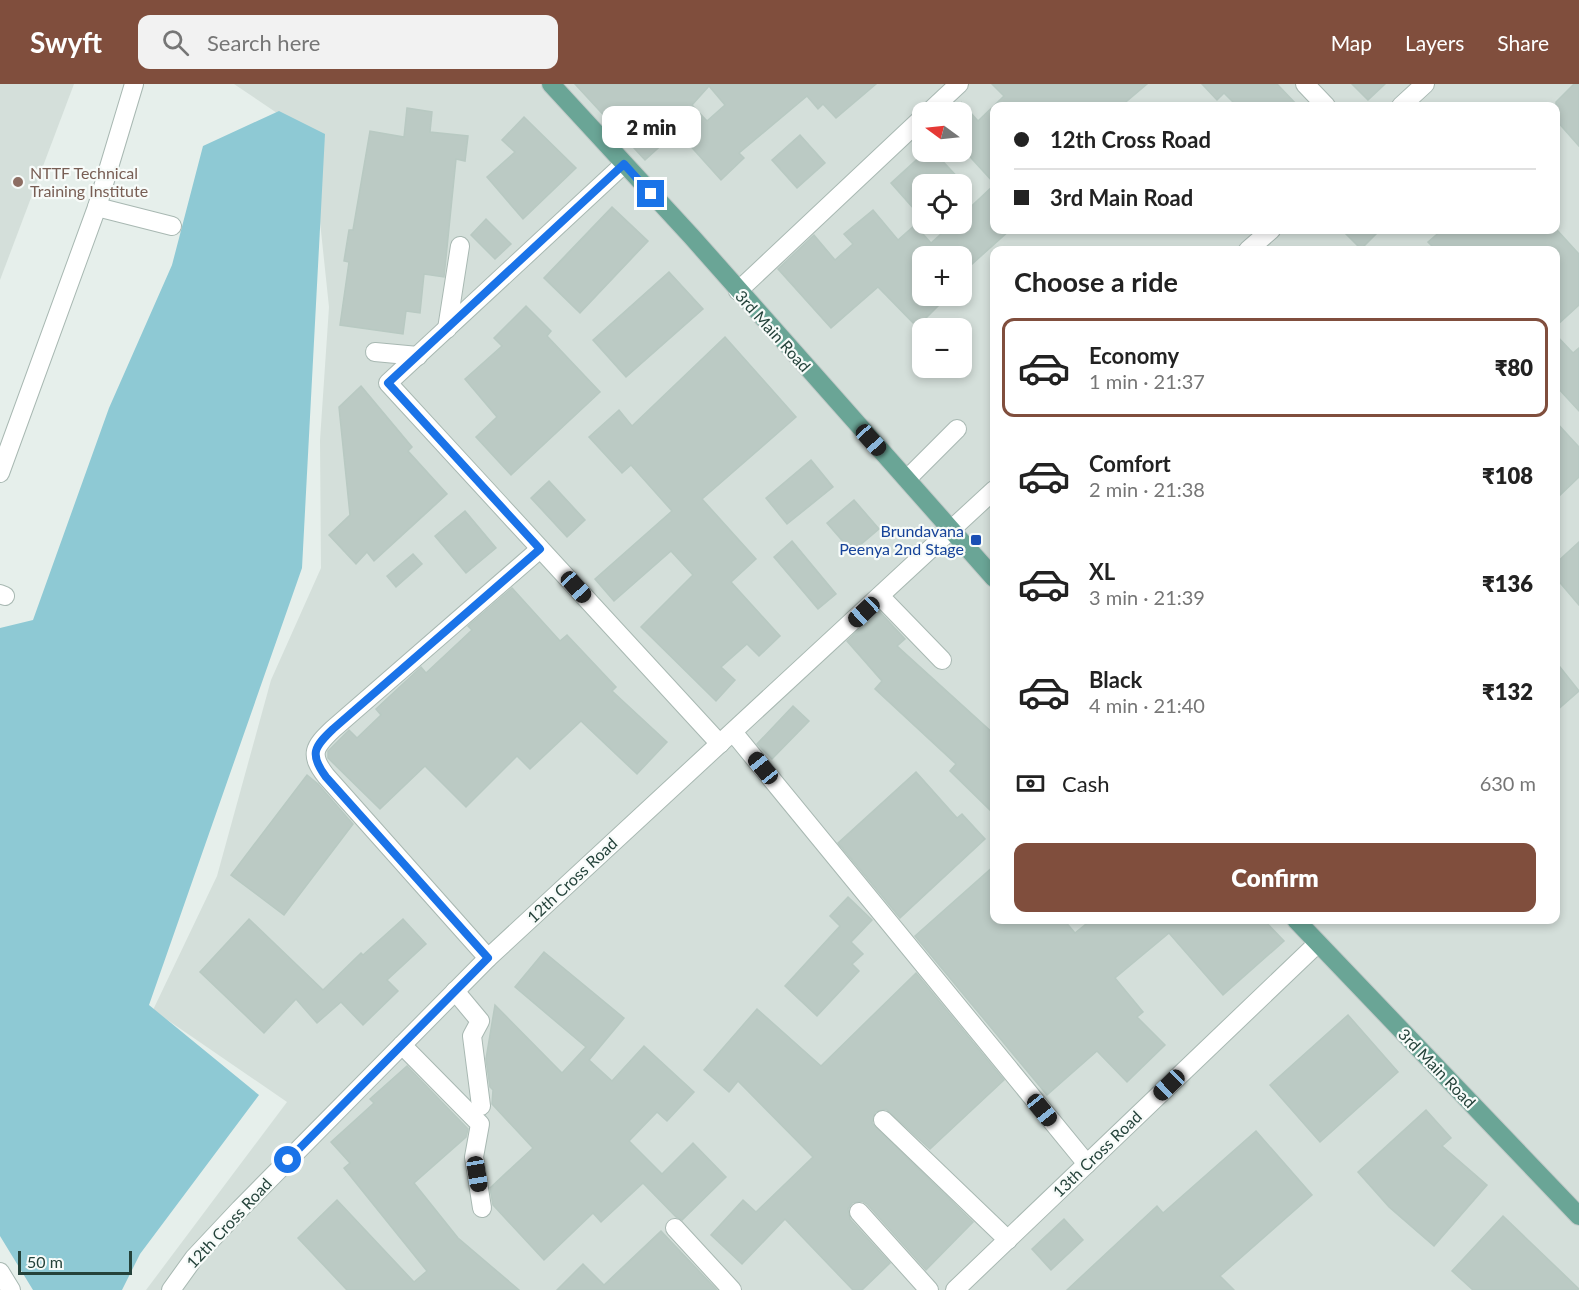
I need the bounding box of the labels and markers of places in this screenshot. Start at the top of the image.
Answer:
place label: NTTF Technical Training Institute [30,163,148,200]
marker: NTTF Technical Training Institute [11,175,25,189]
place label: Brundavana Peenya 2nd Stage [839,521,964,558]
marker: Brundavana Peenya 2nd Stage [969,533,983,547]

